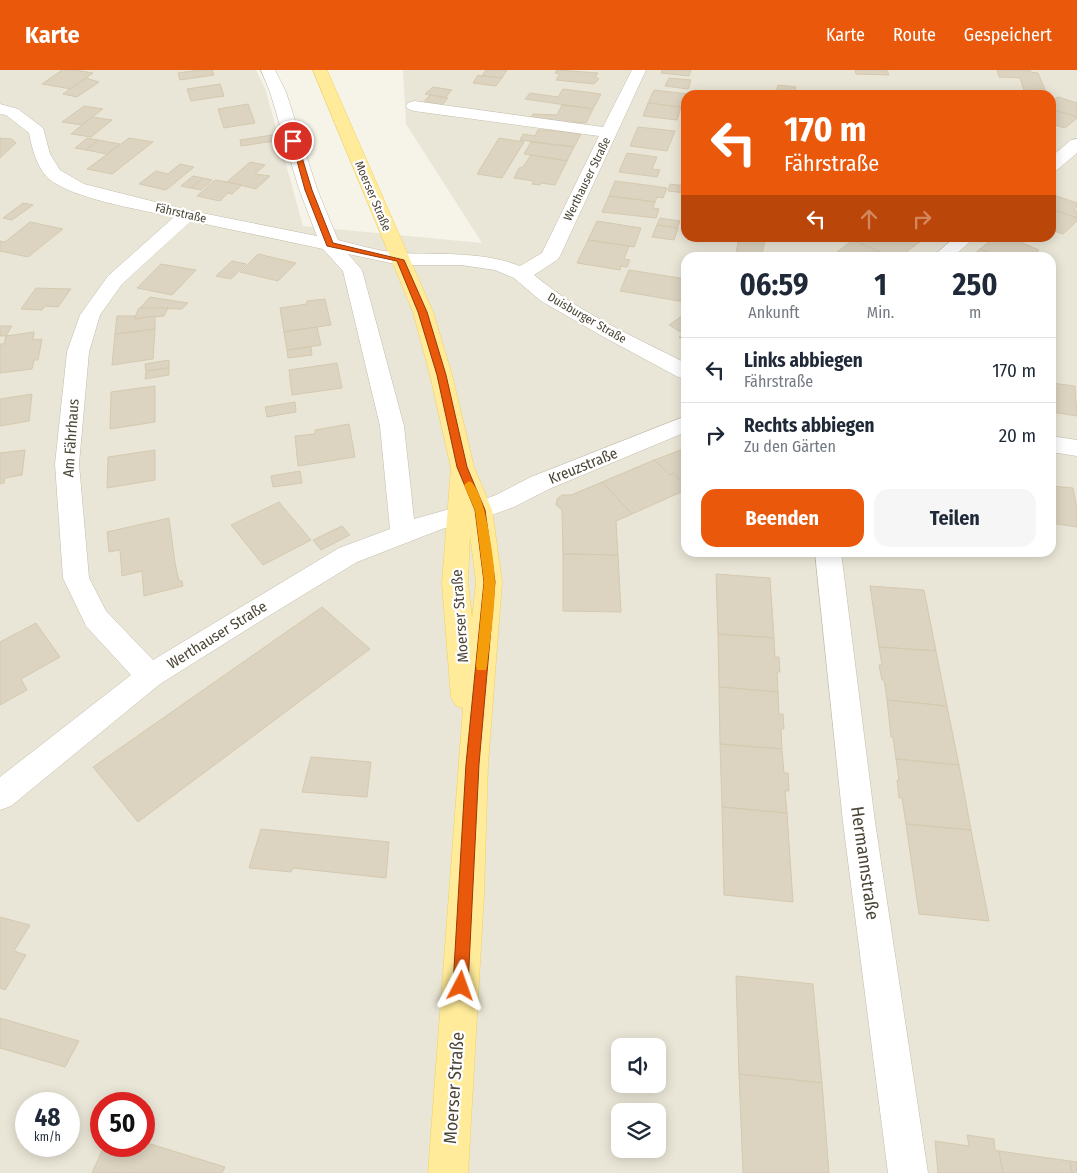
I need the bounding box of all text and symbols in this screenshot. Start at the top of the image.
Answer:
text: Karte [25,21,80,49]
text: Karte [826,24,865,46]
text: Route [893,24,936,46]
text: Gespeichert [964,24,1052,46]
text: 170 m [784,108,867,150]
icon: left [701,110,766,175]
pin [272,120,314,162]
icon: arrive [279,127,307,155]
street label: Werthauser Straße [561,135,613,223]
text: Fährstraße [784,150,879,177]
street label: Moerser Straße [352,159,394,233]
street label: Fährstraße [154,200,208,226]
icon: left [802,205,830,233]
icon: ahead [855,205,883,233]
icon: right [908,205,936,233]
text: 06:59 [739,267,808,303]
text: 1 [874,267,887,303]
text: 250 [953,267,998,303]
street label: Duisburger Straße [545,290,629,346]
text: Ankunft [748,303,799,322]
text: Min. [867,303,894,322]
text: m [969,303,981,322]
text: Links abbiegen [744,349,863,372]
icon: left [701,356,729,384]
text: 170 m [992,359,1036,382]
text: Fährstraße [744,372,813,391]
street label: Am Fährhaus [59,398,83,478]
text: Rechts abbiegen [744,414,874,437]
icon: right [701,421,729,449]
text: 20 m [999,424,1036,447]
text: Zu den Gärten [744,437,836,456]
street label: Kreuzstraße [546,444,620,488]
button: Beenden [701,489,864,547]
button: Teilen [874,489,1036,547]
street label: Moerser Straße [448,569,472,663]
street label: Werthauser Straße [164,597,270,673]
street label: Hermannstraße [846,805,884,921]
position arrow [434,959,486,1011]
street label: Moerser Straße [439,1031,469,1145]
map controls [611,1038,666,1158]
button: sound [611,1038,666,1093]
speed limit sign: 50 [90,1092,155,1157]
text: 48 [34,1103,61,1133]
button: layers [611,1103,666,1158]
text: km/h [34,1130,61,1144]

